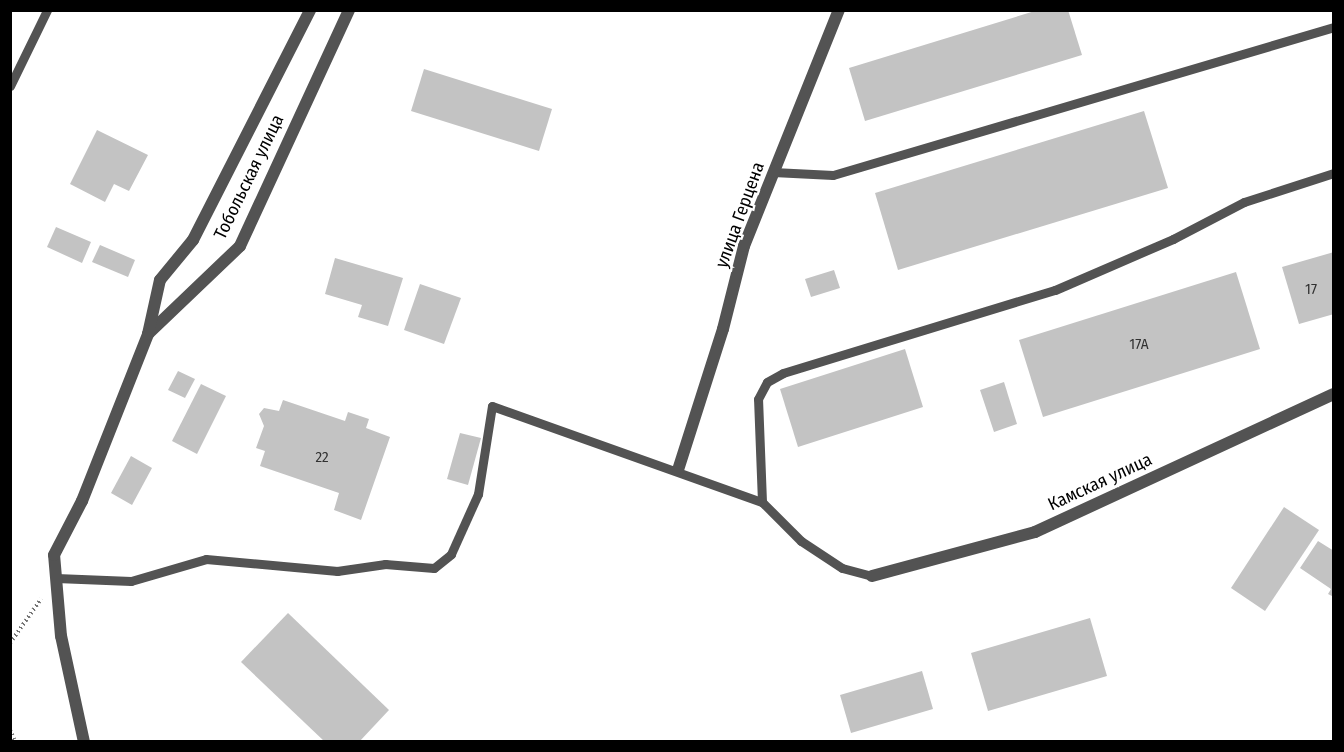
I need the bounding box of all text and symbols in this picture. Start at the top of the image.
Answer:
street label: Тобольская улица [209,111,289,243]
street label: улица Герцена [711,159,769,271]
house number: 17 [1305,281,1317,299]
house number: 17А [1129,336,1149,354]
house number: 22 [315,449,329,467]
street label: Камская улица [1045,449,1155,515]

